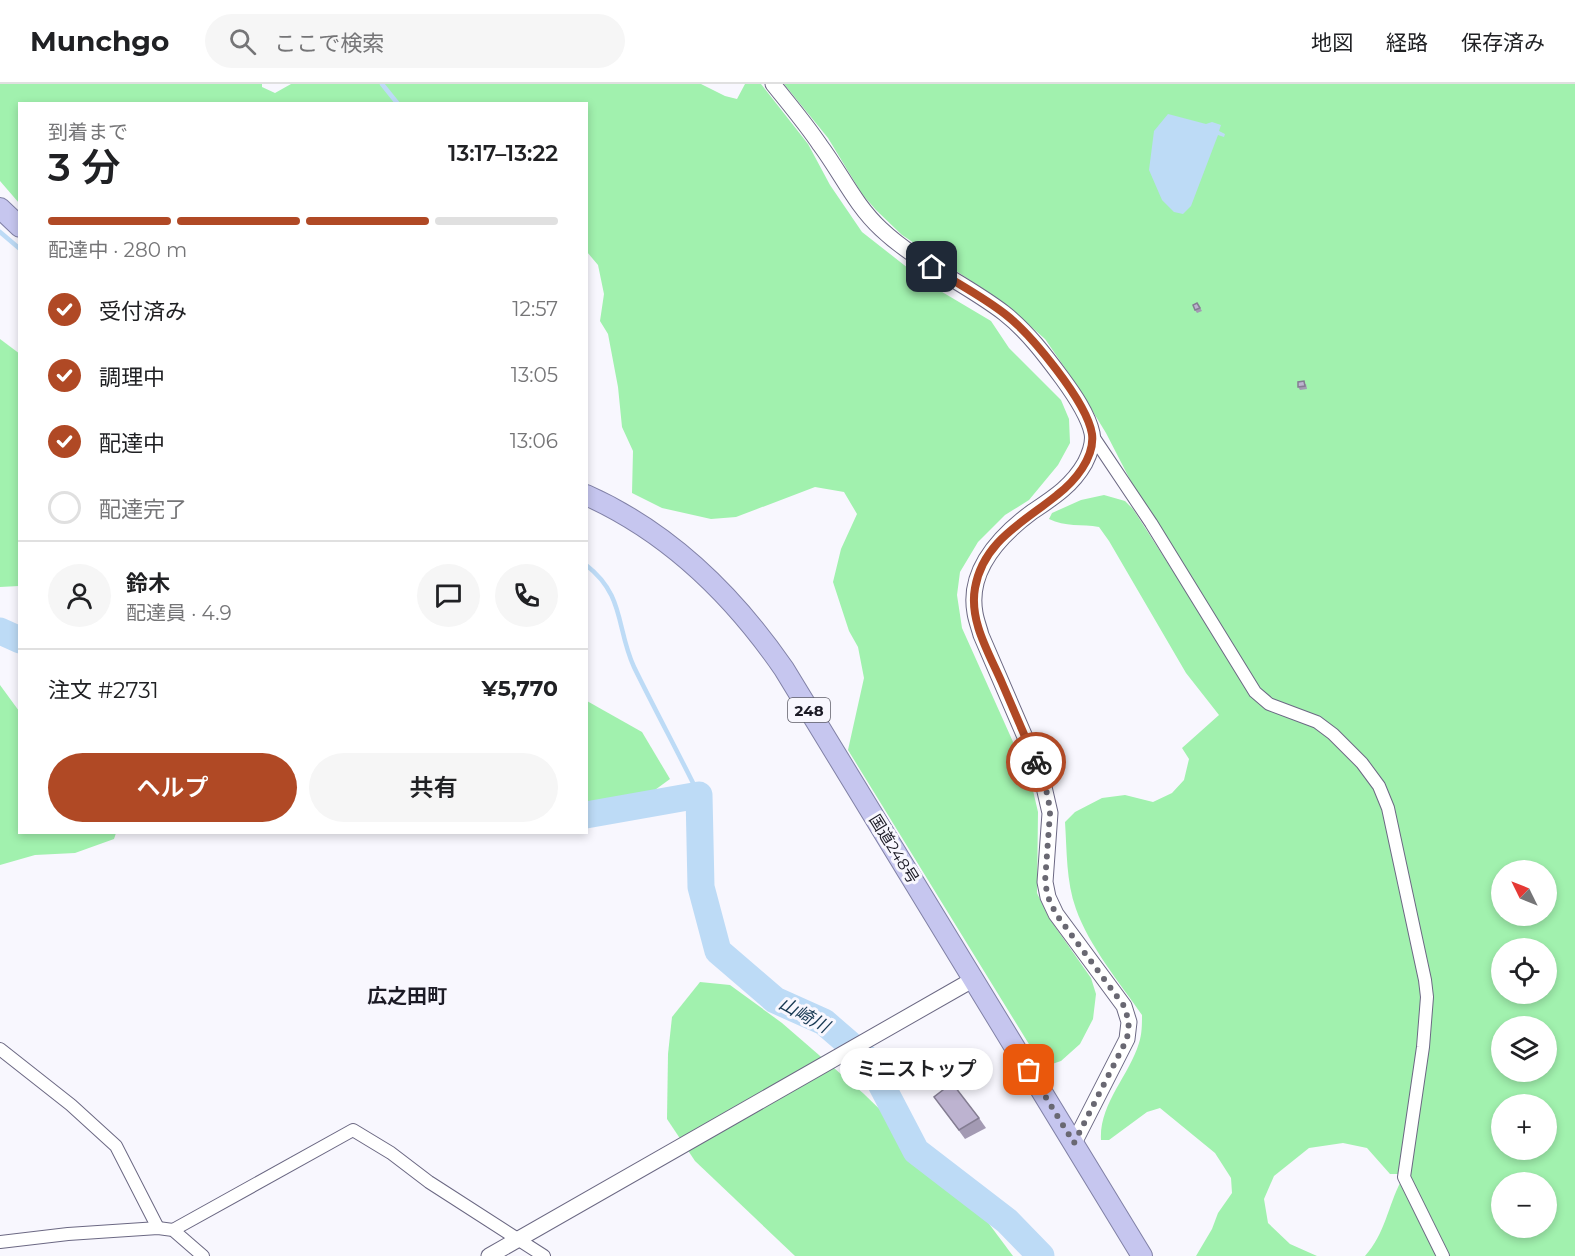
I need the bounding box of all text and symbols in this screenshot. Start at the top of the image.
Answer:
search box [205,14,625,68]
text: Munchgo [30,24,169,58]
icon: search [226,25,259,58]
text: ここで検索 [274,30,384,57]
text: 地図 [1311,30,1353,55]
text: 経路 [1386,30,1428,55]
text: 保存済み [1461,30,1545,55]
text: 到着まで [48,120,128,144]
text: 13:17–13:22 [448,140,558,167]
text: 3 分 [48,143,120,191]
text: 配達中 · 280 m [48,238,187,262]
pin [906,241,957,292]
icon: home [915,250,948,283]
icon: check [48,293,81,326]
text: 12:57 [512,297,558,321]
text: 受付済み [99,298,187,325]
icon: check [48,359,81,392]
text: 13:05 [511,363,558,387]
text: 調理中 [99,364,165,391]
icon: check [48,425,81,458]
text: 13:06 [510,429,558,453]
text: 配達中 [99,430,165,457]
text: 配達完了 [99,496,187,523]
button: person [48,564,111,627]
button: chat [417,564,480,627]
button: phone [495,564,558,627]
text: 鈴木 [126,570,170,597]
text: 配達員 · 4.9 [126,601,232,625]
text: ¥5,770 [482,675,558,702]
text: 注文 #2731 [48,677,159,704]
road number: 248 [788,698,830,722]
courier [1006,732,1066,792]
icon: bike [1020,746,1053,779]
button: ヘルプ [48,753,297,822]
button: 共有 [309,753,558,822]
street label: 国道248号 [865,811,923,887]
north arrow [1491,860,1557,926]
map controls [1491,860,1557,1238]
button: locate [1491,938,1557,1004]
district label: 広之田町 [367,984,447,1008]
water label: 山崎川 [775,992,835,1039]
button: layers [1491,1016,1557,1082]
pin [1003,1044,1054,1095]
callout: ミニストップ [840,1049,993,1091]
icon: bag [1012,1053,1045,1086]
text: ミニストップ [857,1057,977,1081]
button: + [1491,1094,1557,1160]
button: − [1491,1172,1557,1238]

